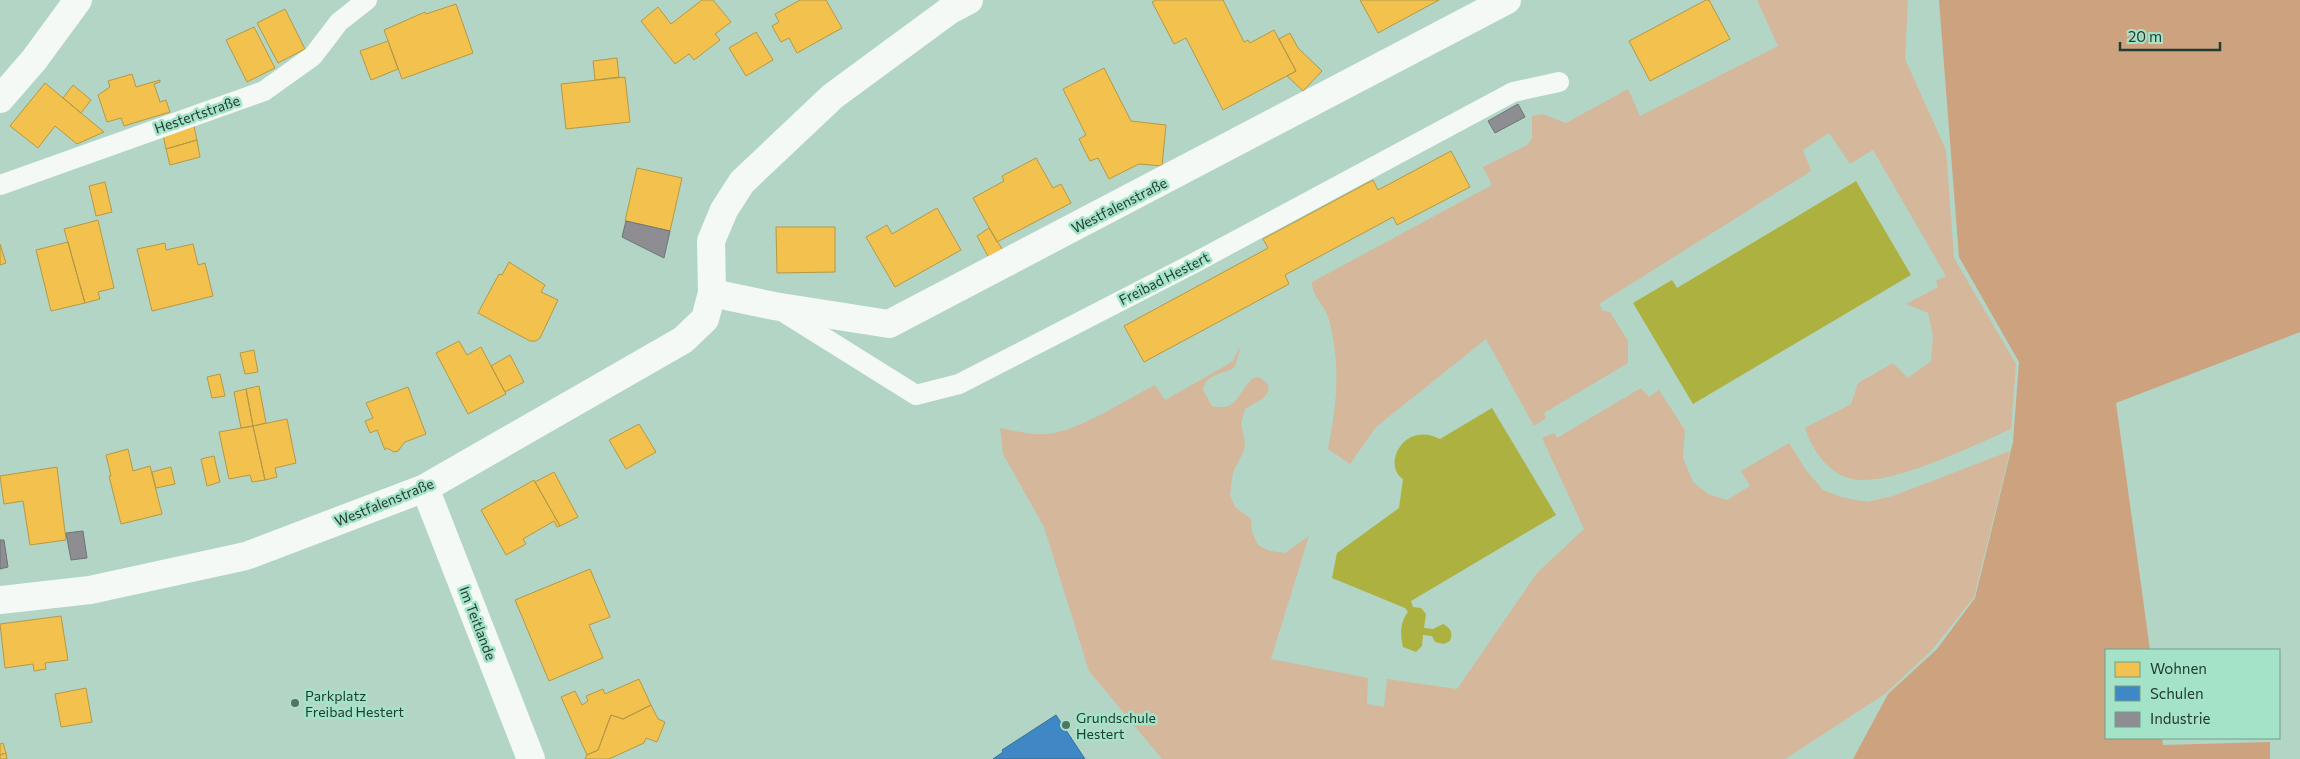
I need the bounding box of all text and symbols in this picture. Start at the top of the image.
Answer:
scale bar [2120,20,2220,52]
text: 20 m [2128,27,2162,45]
street label: Hestertstraße [152,91,242,137]
street label: Westfalenstraße [1068,174,1170,236]
street label: Freibad Hestert [1116,248,1212,308]
street label: Westfalenstraße [332,474,436,530]
street label: Im Teitlande [456,584,500,662]
legend [2105,649,2280,739]
text: Wohnen [2150,659,2207,677]
text: Schulen [2150,684,2204,702]
place label: Parkplatz Freibad Hestert [305,687,404,720]
marker: Parkplatz Freibad Hestert [289,697,301,709]
place label: Grundschule Hestert [1076,709,1156,742]
text: Industrie [2150,709,2211,727]
marker: Grundschule Hestert [1060,719,1072,731]

